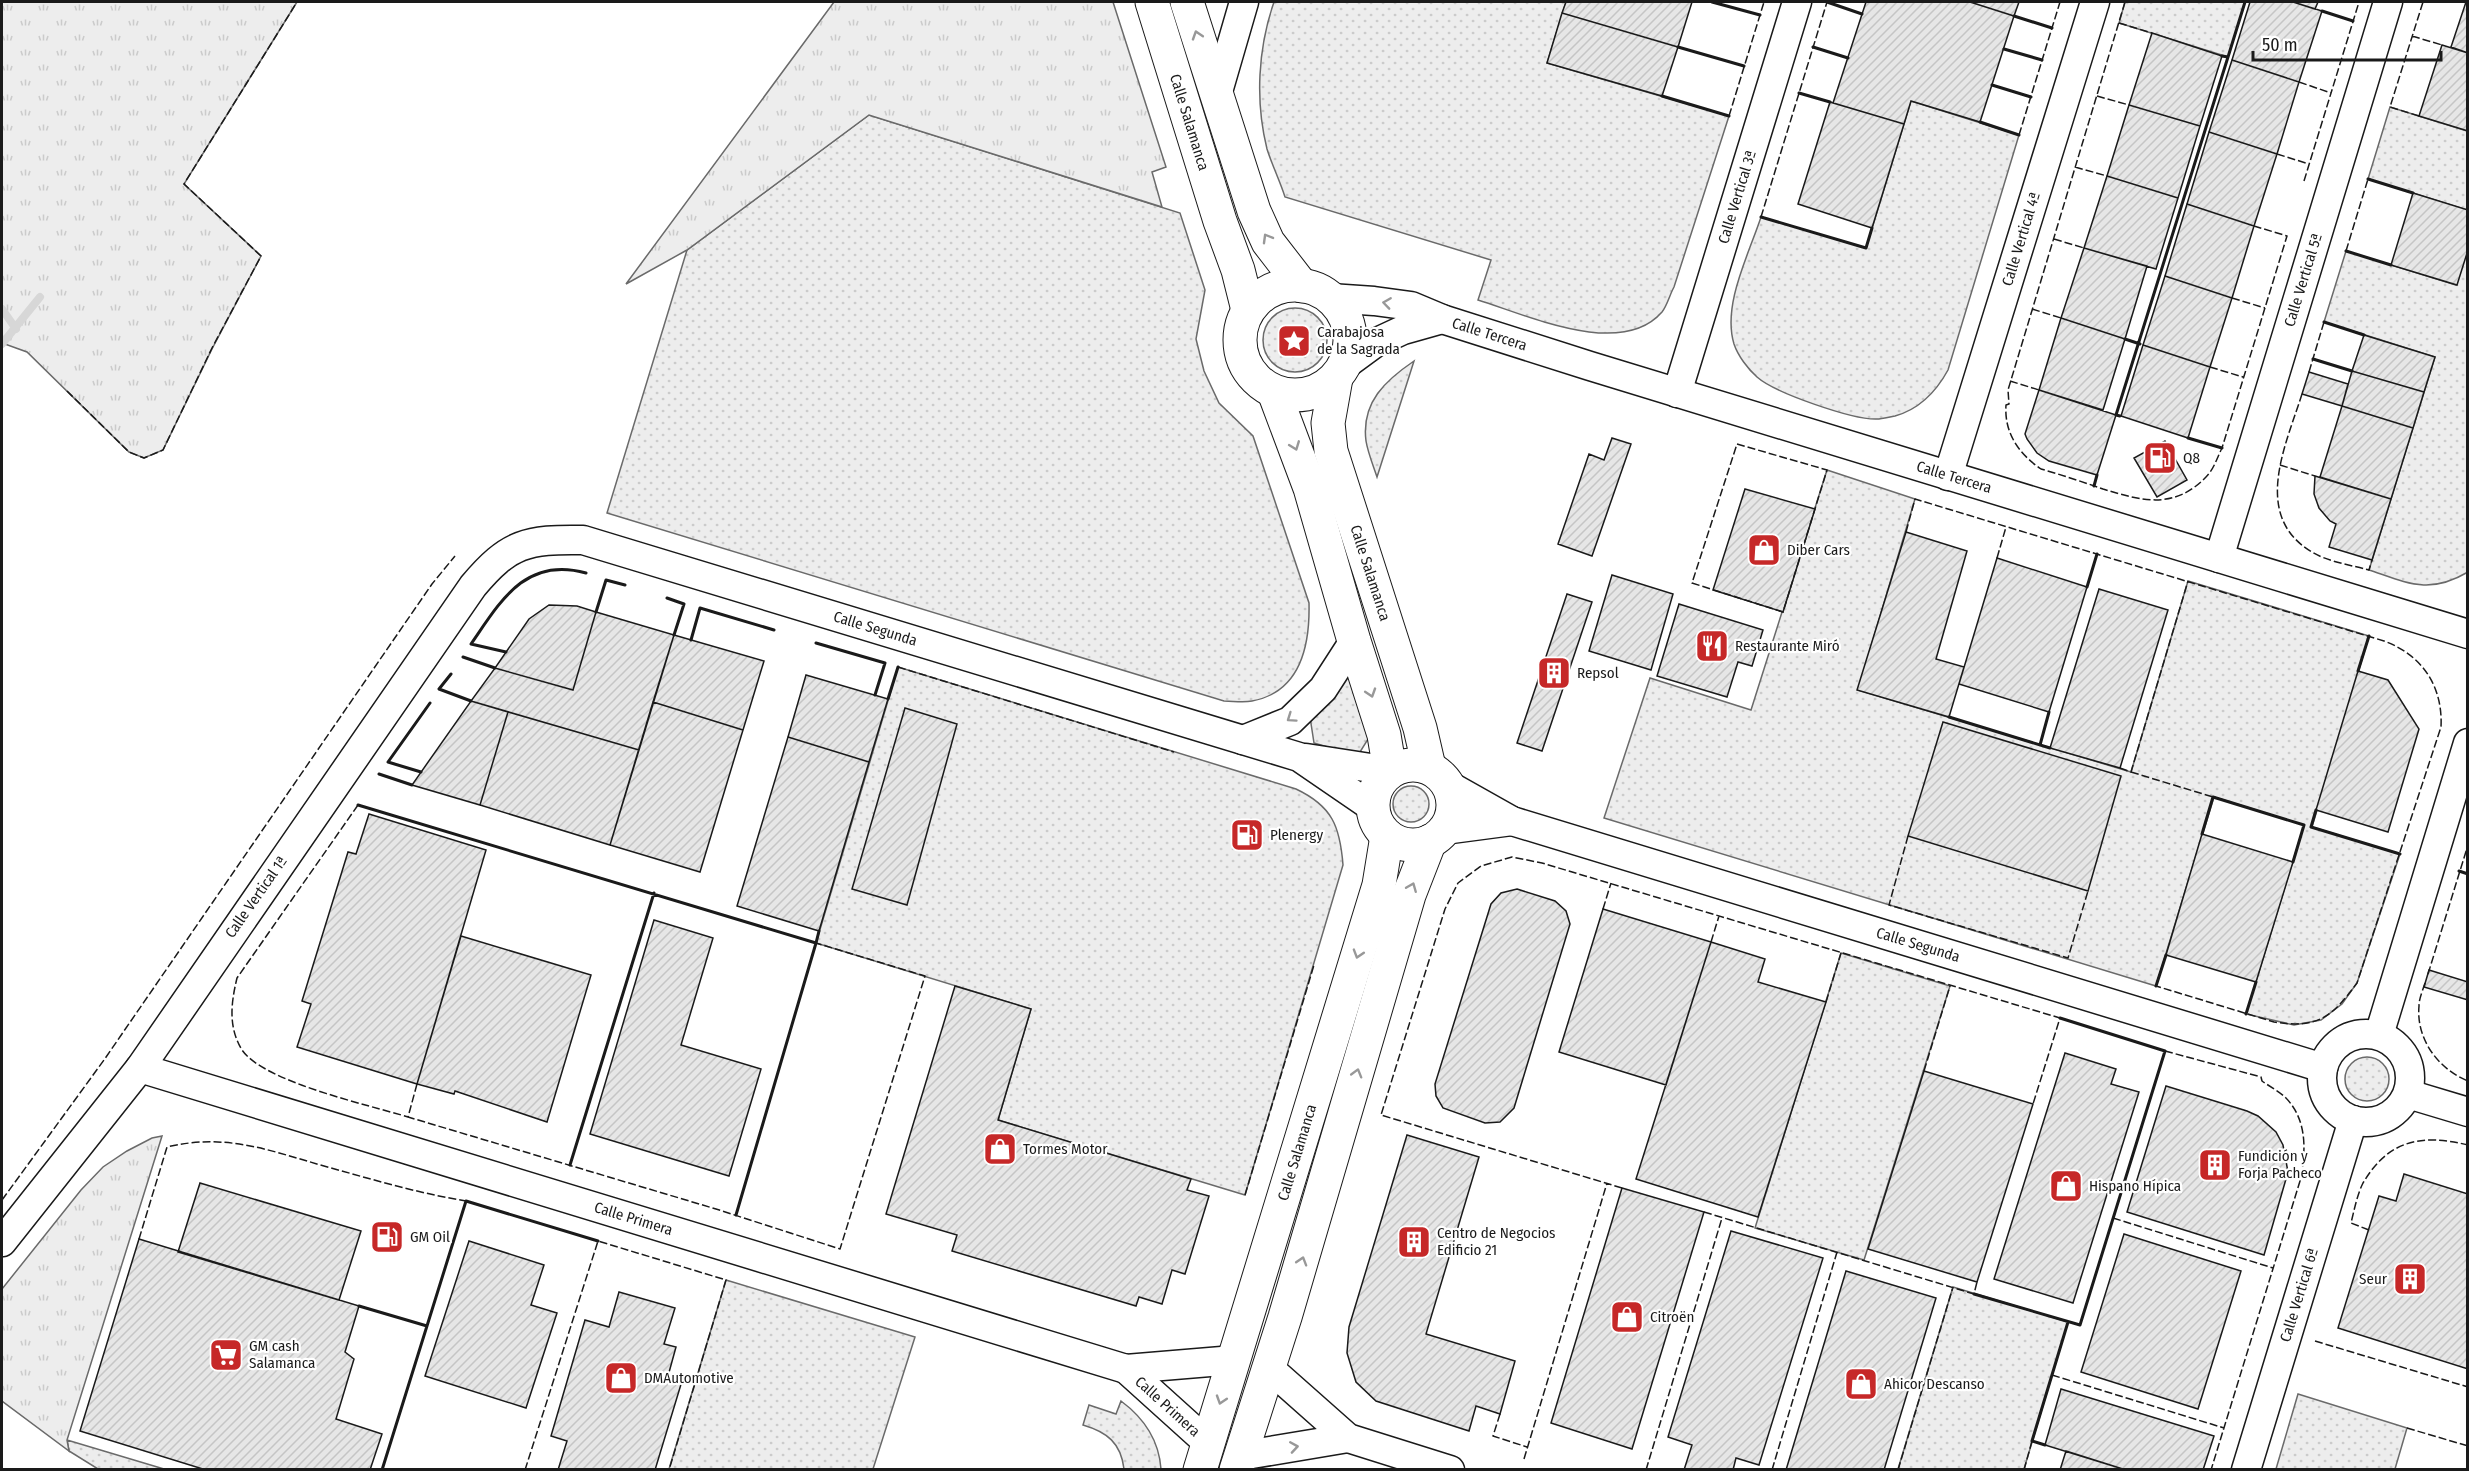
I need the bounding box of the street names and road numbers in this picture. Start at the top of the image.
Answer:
street label: Calle Salamanca [1166,72,1213,173]
street label: Calle Vertical 3ª [1714,148,1760,246]
street label: Calle Vertical 4ª [1998,190,2044,288]
street label: Calle Vertical 5ª [2280,231,2326,329]
street label: Calle Tercera [1450,314,1529,354]
street label: Calle Tercera [1914,457,1994,497]
street label: Calle Salamanca [1346,523,1394,623]
street label: Calle Segunda [831,607,919,650]
street label: Calle Vertical 1ª [221,853,291,941]
street label: Calle Segunda [1874,923,1962,966]
street label: Calle Salamanca [1274,1102,1320,1203]
street label: Calle Primera [592,1198,675,1239]
street label: Calle Vertical 6ª [2276,1246,2322,1344]
street label: Calle Primera [1131,1373,1204,1440]

